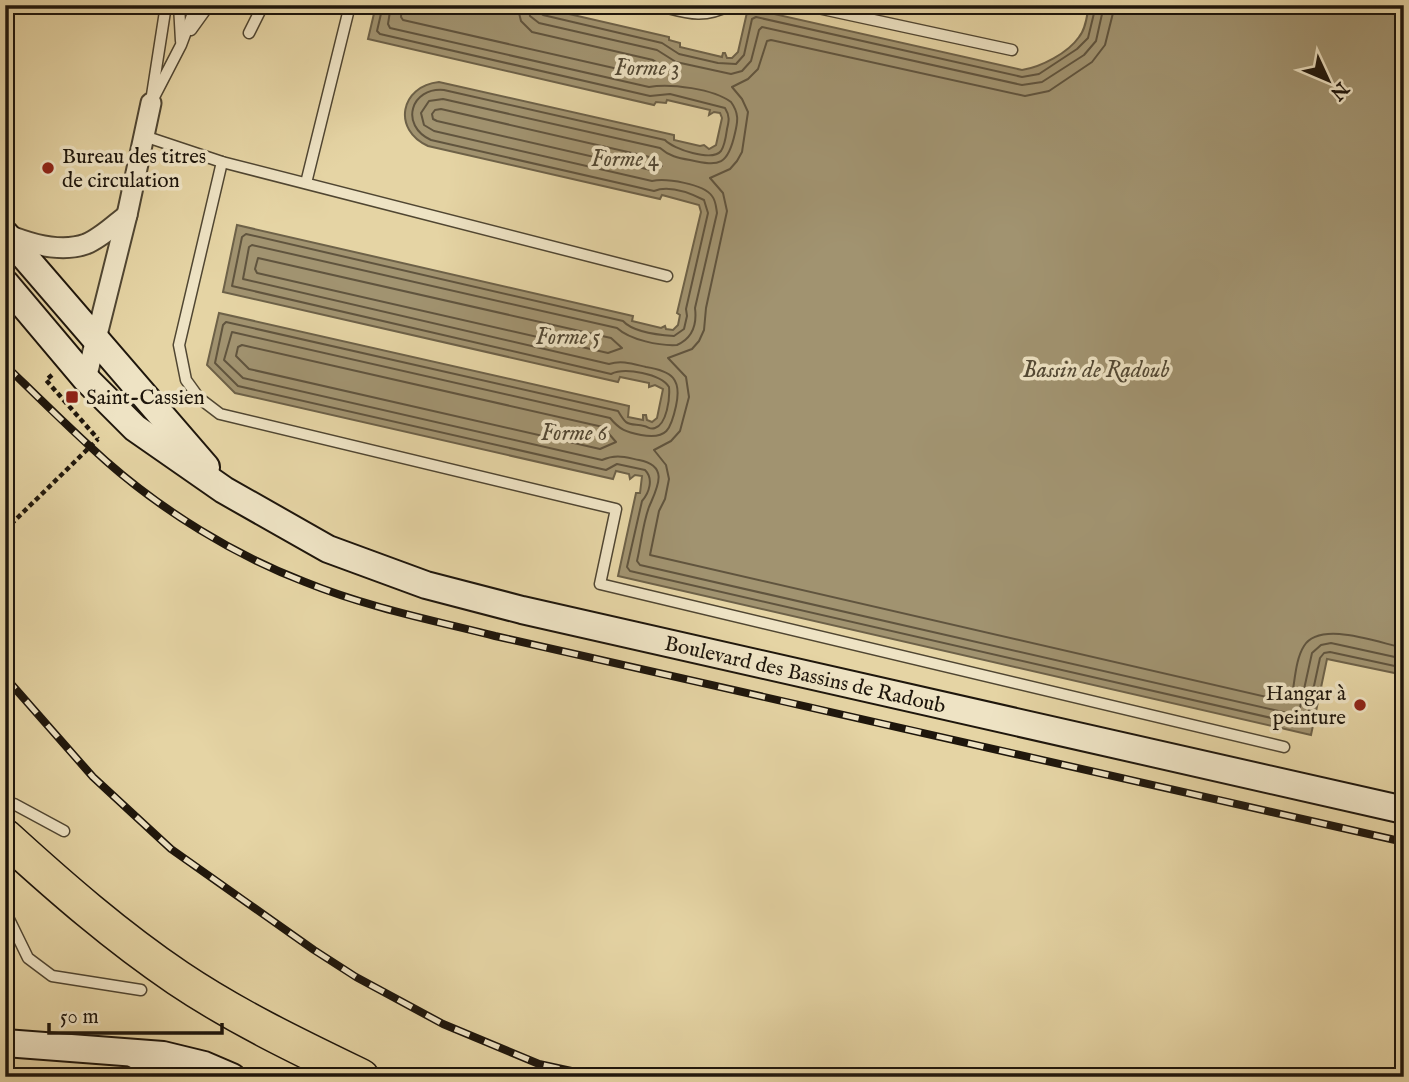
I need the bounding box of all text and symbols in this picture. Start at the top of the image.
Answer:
north arrow [1294,46,1364,116]
water label: Forme 3 [614,54,680,83]
text: N [1324,75,1354,105]
place label: Bureau des titres de circulation [62,144,206,195]
water label: Forme 4 [591,145,659,174]
marker: Bureau des titres de circulation [40,160,56,176]
water label: Forme 5 [535,323,601,352]
water label: Bassin de Radoub [1022,356,1170,385]
place label: Saint-Cassien [86,385,205,412]
marker: Saint-Cassien [64,389,80,405]
water label: Forme 6 [541,419,609,448]
street label: Boulevard des Bassins de Radoub [662,631,948,721]
place label: Hangar à peinture [1266,681,1347,732]
marker: Hangar à peinture [1352,697,1368,713]
scale bar [49,991,222,1035]
text: 50 m [60,1004,99,1031]

